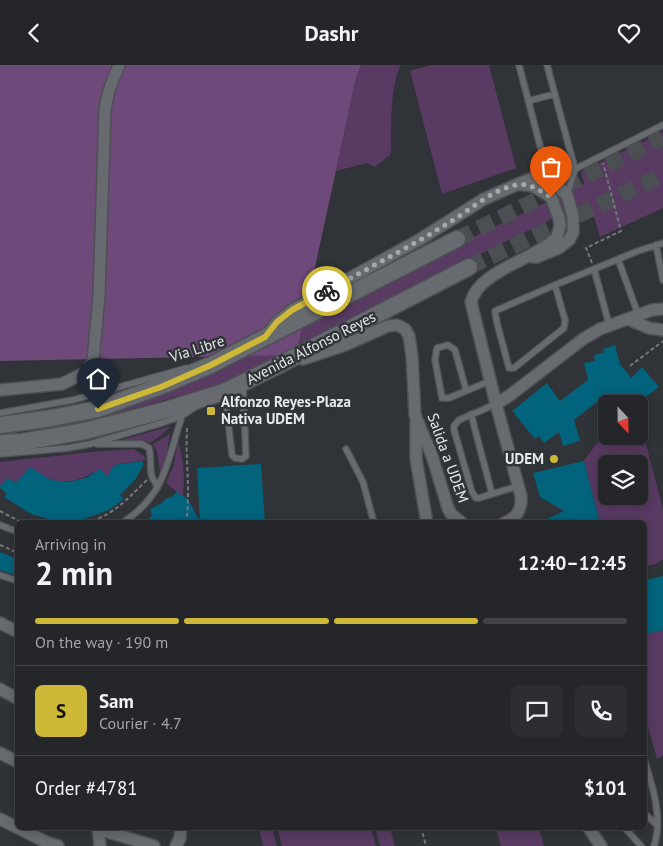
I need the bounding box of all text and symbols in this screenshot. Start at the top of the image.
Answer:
icon: back [20,19,48,47]
text: Dashr [304,19,359,47]
icon: heart [615,19,643,47]
pin [530,146,572,197]
icon: bag [537,153,565,181]
courier [302,266,352,316]
icon: bike [313,277,341,305]
street label: Avenida Alfonso Reyes [243,307,379,388]
street label: Via Libre [166,331,227,367]
pin [77,358,119,409]
icon: home [84,365,112,393]
place label: Alfonzo Reyes-Plaza Nativa UDEM [221,392,351,428]
north arrow [598,395,648,445]
map controls [598,395,648,505]
marker: Alfonzo Reyes-Plaza Nativa UDEM [205,405,217,417]
street label: Salida a UDEM [423,410,474,505]
place label: UDEM [505,449,544,468]
marker: UDEM [548,453,560,465]
button: layers [598,455,648,505]
text: Arriving in [35,534,106,554]
text: 12:40–12:45 [518,551,627,575]
text: 2 min [35,552,113,594]
text: On the way · 190 m [35,632,168,652]
button: chat [511,685,563,737]
button: phone [575,685,627,737]
text: Sam [99,689,134,713]
text: S [56,699,66,723]
text: Courier · 4.7 [99,713,182,733]
text: Order #4781 [35,776,138,800]
text: $101 [584,776,627,800]

